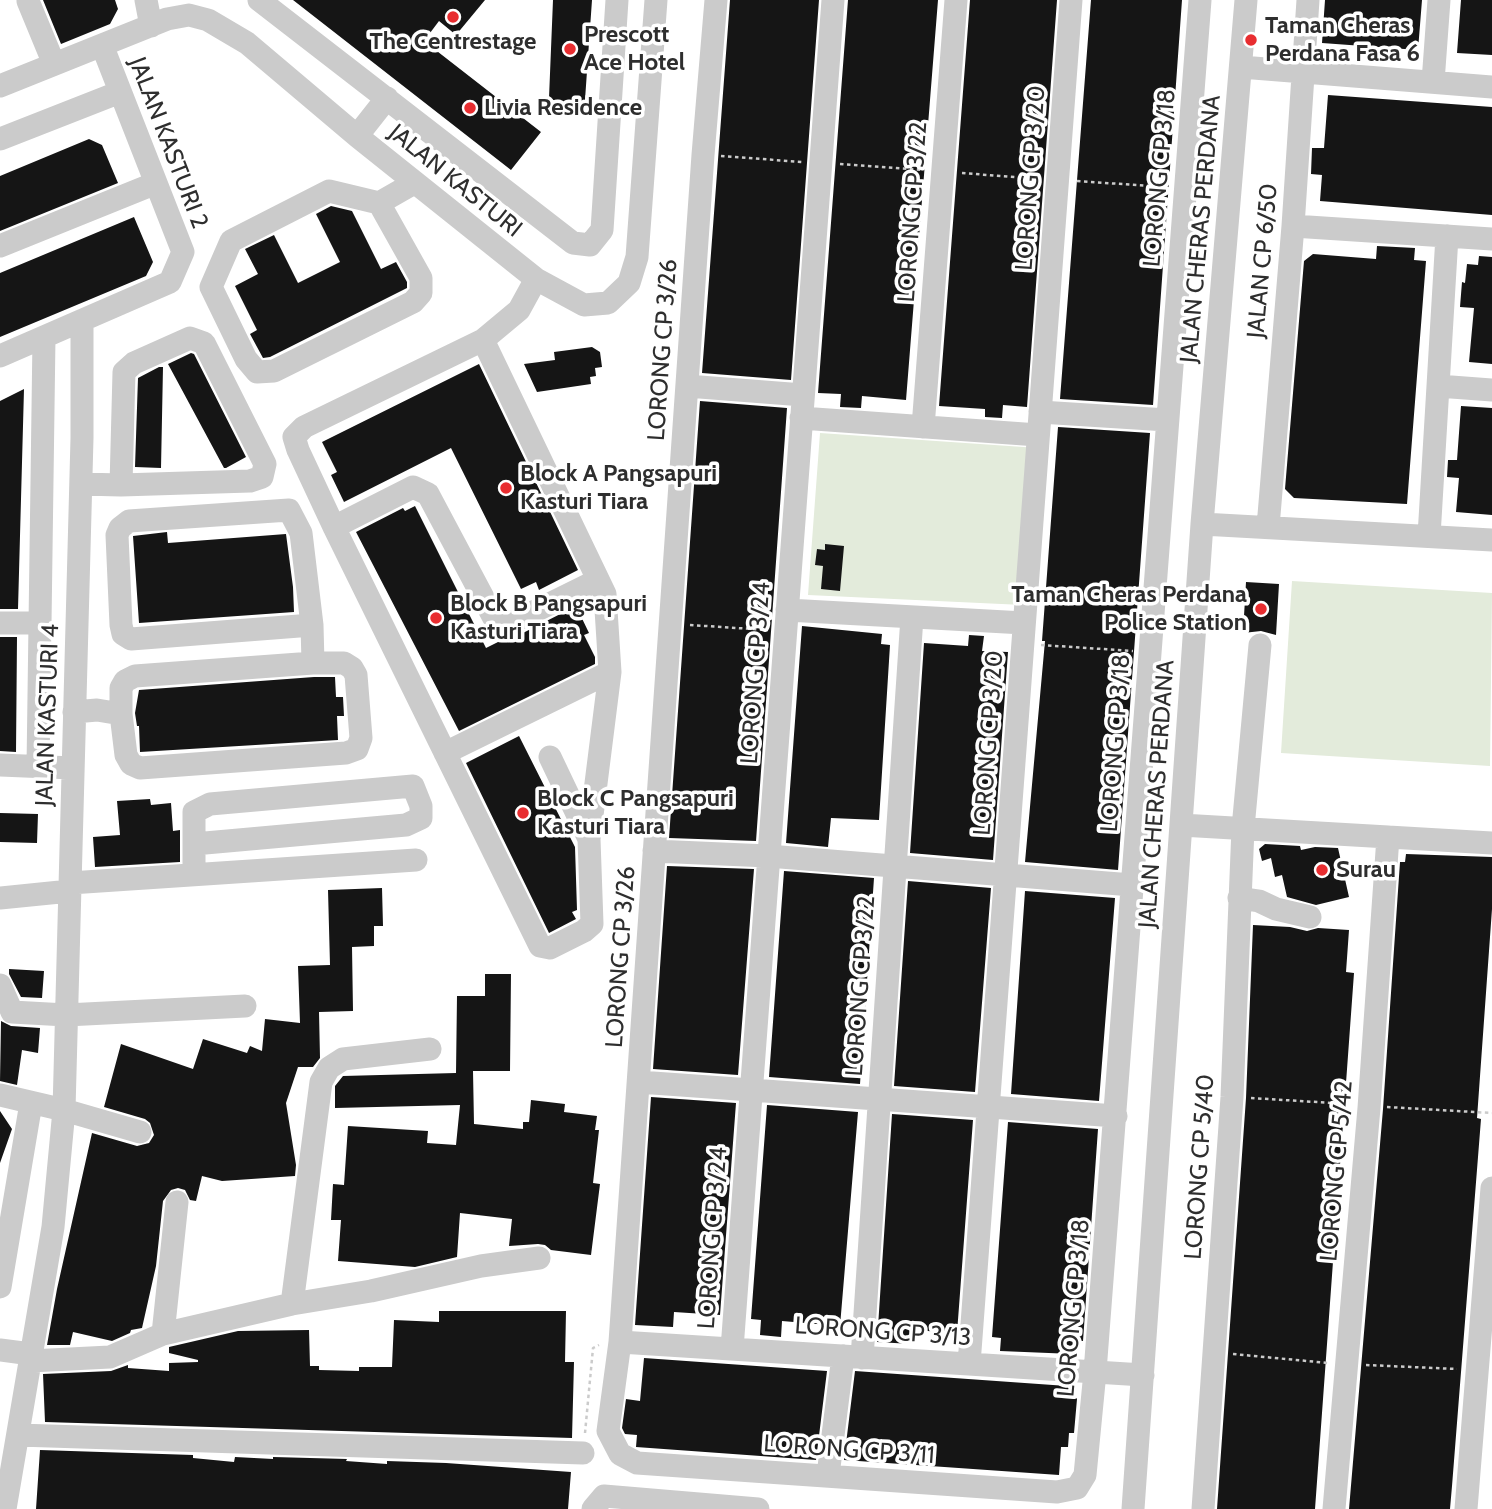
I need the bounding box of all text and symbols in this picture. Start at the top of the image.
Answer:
marker: The Centrestage [445,9,461,25]
place label: Taman Cheras Perdana Fasa 6 [1265,12,1420,68]
place label: Prescott Ace Hotel [584,21,685,77]
place label: The Centrestage [370,28,536,56]
marker: Taman Cheras Perdana Fasa 6 [1243,32,1259,48]
marker: Prescott Ace Hotel [562,41,578,57]
street label: JALAN KASTURI 2 [122,53,214,233]
street label: LORONG CP 3/20 [1010,85,1052,271]
street label: LORONG CP 3/18 [1138,88,1182,268]
place label: Livia Residence [484,94,642,122]
street label: JALAN CHERAS PERDANA [1175,94,1227,364]
marker: Livia Residence [462,100,478,116]
street label: JALAN KASTURI [383,118,527,244]
street label: LORONG CP 3/22 [892,121,934,303]
street label: JALAN CP 6/50 [1242,183,1284,339]
street label: LORONG CP 3/26 [642,258,684,442]
place label: Block A Pangsapuri Kasturi Tiara [520,460,717,516]
marker: Block A Pangsapuri Kasturi Tiara [498,480,514,496]
street label: LORONG CP 3/24 [735,581,777,765]
place label: Taman Cheras Perdana Police Station [1011,581,1247,637]
place label: Block B Pangsapuri Kasturi Tiara [450,590,647,646]
marker: Taman Cheras Perdana Police Station [1253,601,1269,617]
marker: Block B Pangsapuri Kasturi Tiara [428,610,444,626]
street label: JALAN KASTURI 4 [30,623,66,807]
street label: LORONG CP 3/20 [968,650,1010,836]
street label: LORONG CP 3/18 [1095,653,1137,833]
street label: JALAN CHERAS PERDANA [1133,659,1181,929]
place label: Block C Pangsapuri Kasturi Tiara [537,785,734,841]
marker: Block C Pangsapuri Kasturi Tiara [515,805,531,821]
place label: Surau [1336,856,1396,884]
marker: Surau [1314,862,1330,878]
street label: LORONG CP 3/26 [600,865,642,1049]
street label: LORONG CP 3/22 [840,895,882,1077]
street label: LORONG CP 5/40 [1179,1073,1221,1261]
street label: LORONG CP 5/42 [1315,1079,1359,1263]
street label: LORONG CP 3/24 [692,1146,734,1330]
street label: LORONG CP 3/18 [1052,1218,1096,1398]
street label: LORONG CP 3/13 [794,1311,972,1353]
street label: LORONG CP 3/11 [762,1430,936,1470]

